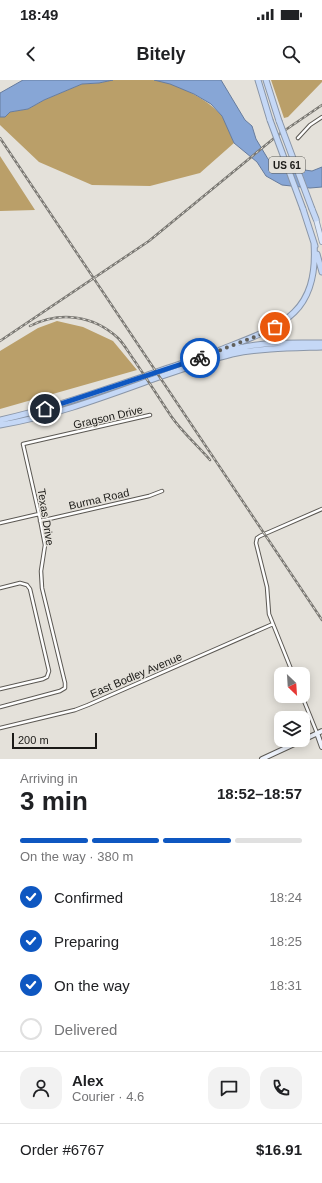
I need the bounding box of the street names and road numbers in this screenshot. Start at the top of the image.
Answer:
road number: US 61 [269,157,305,173]
street label: Gragson Drive [72,403,144,431]
street label: Burma Road [68,486,130,512]
street label: Texas Drive [36,488,56,546]
street label: East Bodley Avenue [88,650,184,700]

